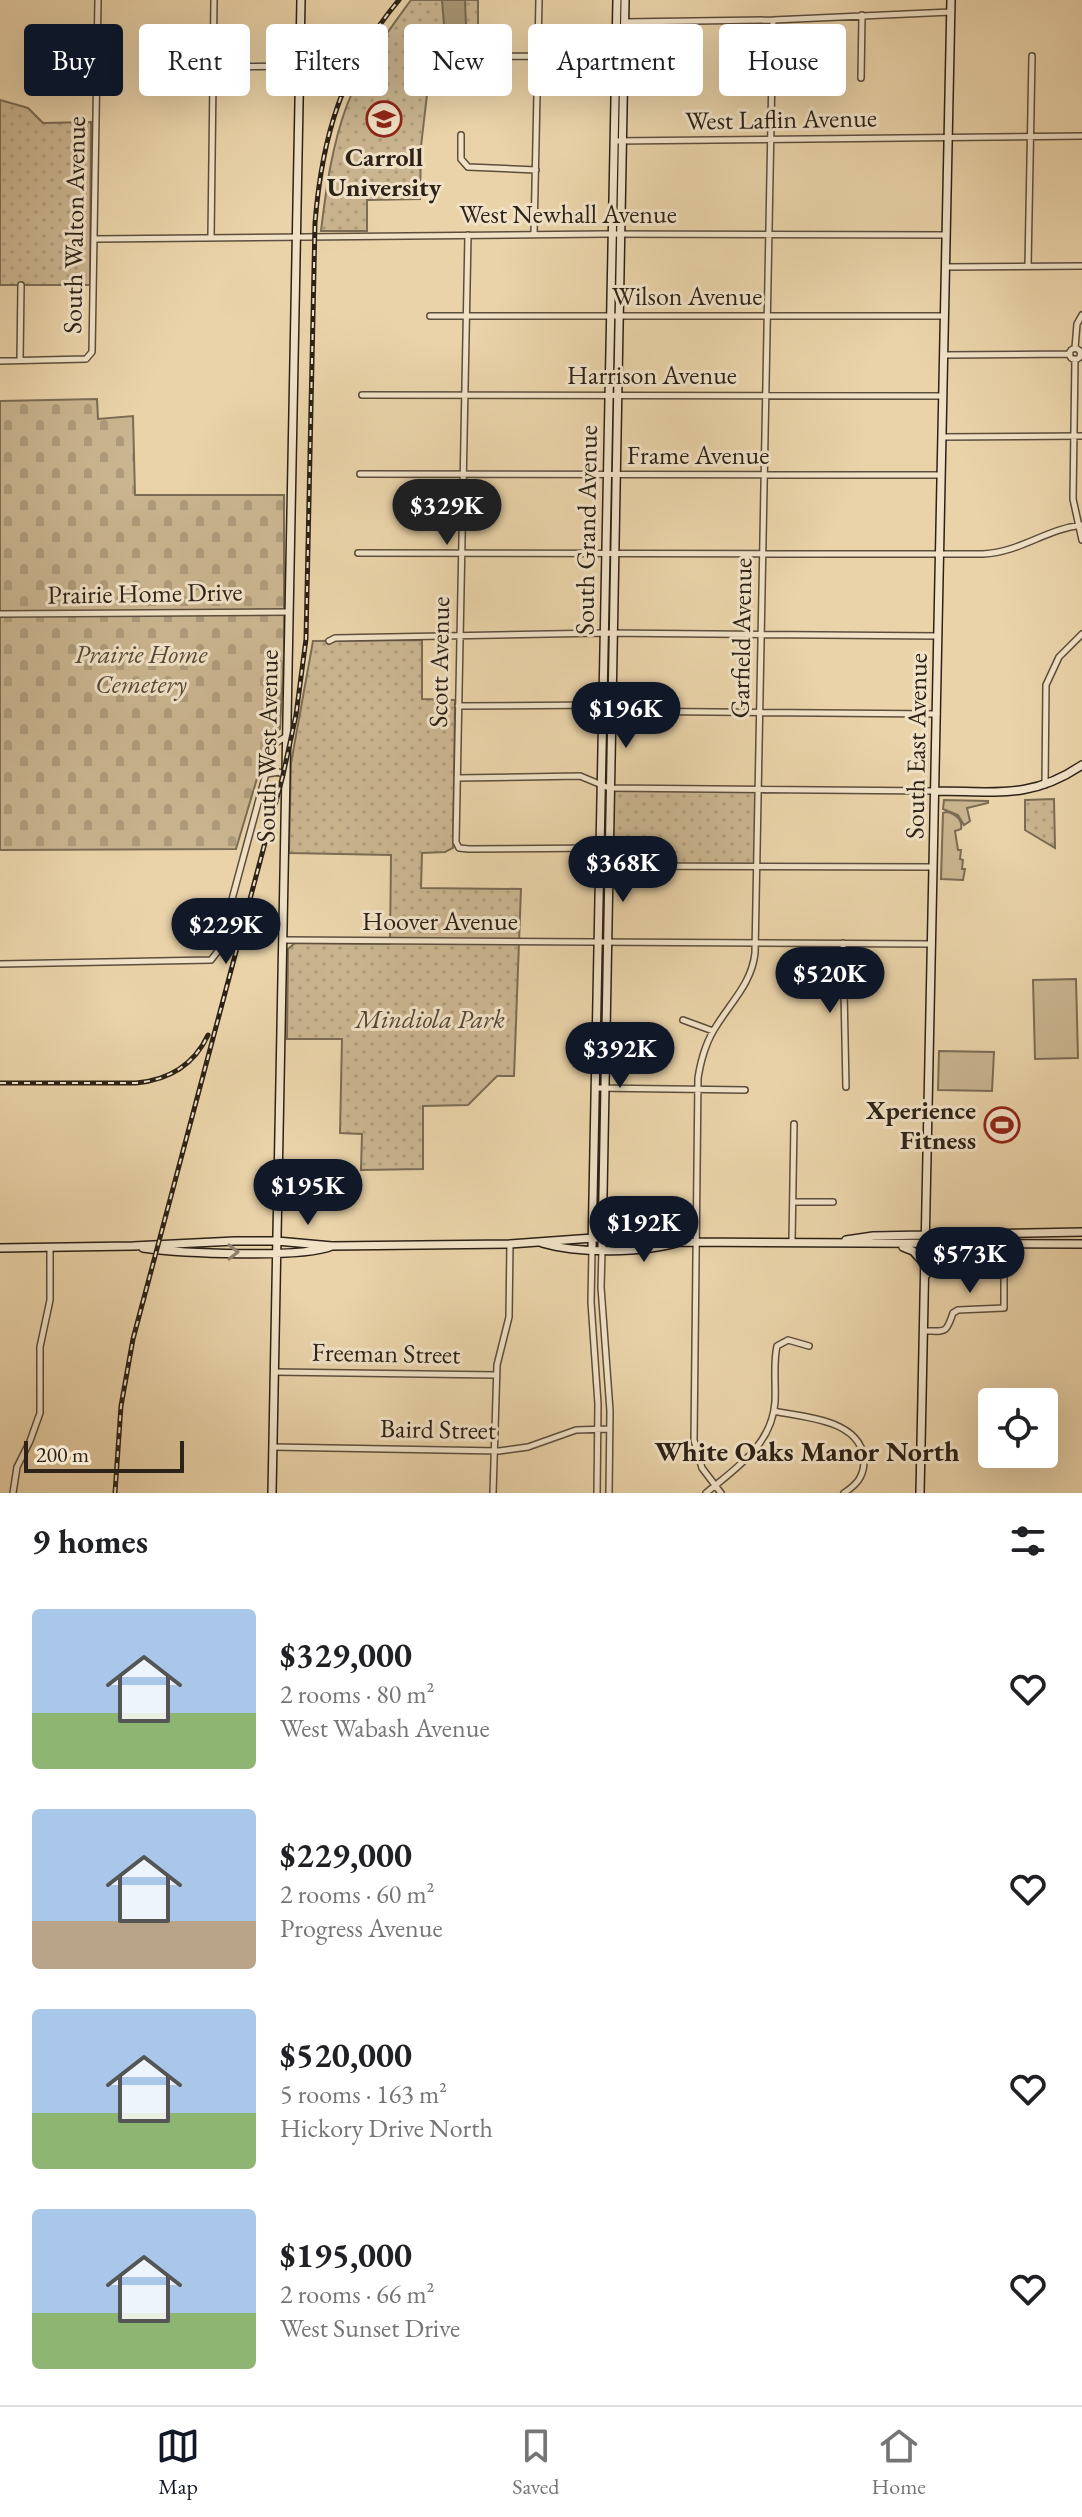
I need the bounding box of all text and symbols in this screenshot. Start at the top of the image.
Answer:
chip: Buy [24,24,123,96]
chip: Rent [139,24,250,96]
chip: Filters [266,24,388,96]
chip: New [404,24,512,96]
chip: Apartment [528,24,703,96]
chip: House [719,24,846,96]
school or university icon: Carroll University [365,100,403,138]
street label: West Laflin Avenue [685,100,877,138]
street label: South Walton Avenue [55,116,93,334]
place label: Carroll University [327,140,442,204]
street label: West Newhall Avenue [459,197,677,231]
street label: Wilson Avenue [612,279,762,313]
street label: Harrison Avenue [567,358,737,392]
street label: South Grand Avenue [567,425,605,635]
street label: Frame Avenue [627,438,769,472]
pin: $329K [391,479,503,547]
text: $329K [410,488,484,522]
street label: Garfield Avenue [723,557,759,719]
street label: Prairie Home Drive [47,574,243,612]
street label: Scott Avenue [421,596,457,728]
park label: Prairie Home Cemetery [75,637,209,701]
street label: South West Avenue [248,649,286,843]
street label: South East Avenue [897,653,935,839]
pin: $196K [570,682,682,750]
text: $196K [589,691,663,725]
pin: $368K [567,836,679,904]
text: $368K [586,845,660,879]
pin: $229K [170,898,282,966]
street label: Hoover Avenue [362,904,518,938]
text: $229K [189,907,263,941]
pin: $520K [774,947,886,1015]
text: $520K [793,956,867,990]
park label: Mindiola Park [353,1002,505,1036]
pin: $392K [564,1022,676,1090]
text: $392K [583,1031,657,1065]
place label: Xperience Fitness [865,1093,976,1157]
sports icon: Xperience Fitness [983,1106,1021,1144]
pin: $195K [252,1159,364,1227]
text: $195K [271,1168,345,1202]
pin: $192K [588,1196,700,1264]
text: $192K [607,1205,681,1239]
pin: $573K [914,1227,1026,1295]
text: $573K [933,1236,1007,1270]
one-way arrow [227,1243,240,1261]
street label: Freeman Street [311,1335,461,1371]
map controls [978,1388,1058,1468]
button: locate [978,1388,1058,1468]
street label: Baird Street [380,1411,496,1447]
district label: White Oaks Manor North [654,1433,960,1469]
scale bar [24,1437,184,1473]
text: 200 m [36,1440,89,1469]
text: 9 homes [32,1519,148,1563]
icon: filters [1006,1519,1050,1563]
text: $329,000 [280,1633,412,1677]
icon: home [96,1641,192,1737]
icon: heart [1006,1667,1050,1711]
text: 2 rooms · 80 m² [280,1677,435,1711]
text: West Wabash Avenue [280,1711,490,1745]
text: $229,000 [280,1833,412,1877]
icon: home [96,1841,192,1937]
icon: heart [1006,1867,1050,1911]
text: 2 rooms · 60 m² [280,1877,435,1911]
text: Progress Avenue [280,1911,443,1945]
text: $520,000 [280,2033,412,2077]
icon: home [96,2041,192,2137]
icon: heart [1006,2067,1050,2111]
text: 5 rooms · 163 m² [280,2077,447,2111]
text: Hickory Drive North [280,2111,493,2145]
text: $195,000 [280,2233,412,2277]
icon: home [96,2241,192,2337]
icon: heart [1006,2267,1050,2311]
text: 2 rooms · 66 m² [280,2277,435,2311]
text: West Sunset Drive [280,2311,460,2345]
tab: Map [156,2424,200,2501]
tab: Saved [512,2424,559,2501]
tab: Home [872,2424,926,2501]

